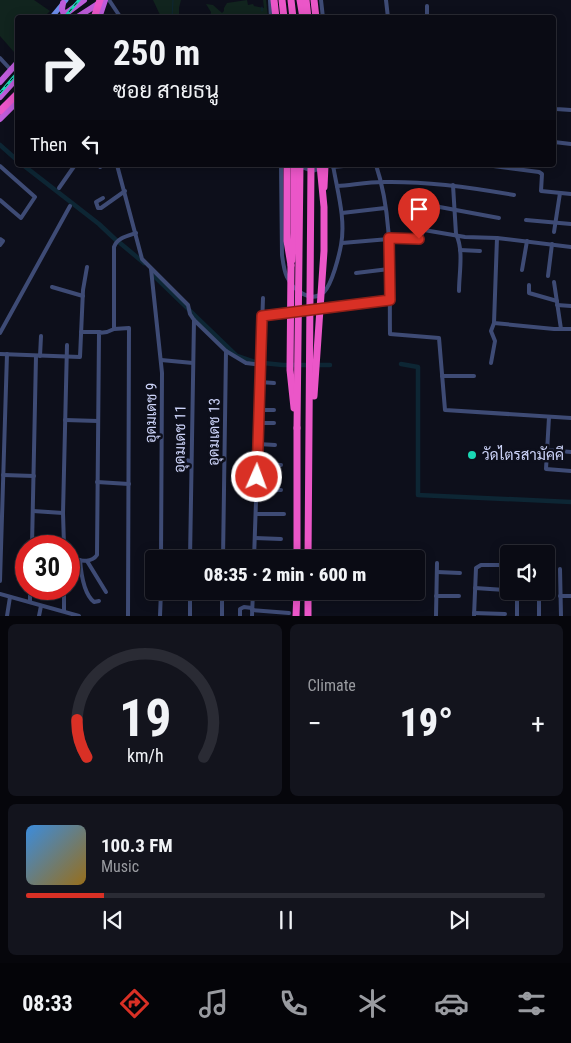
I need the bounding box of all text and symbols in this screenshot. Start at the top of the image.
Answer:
text: 250 m [113,33,200,74]
icon: right [30,35,95,100]
text: ซอย สายธนู [113,78,219,103]
icon: left [77,130,105,158]
text: Then [30,133,67,156]
pin [398,188,440,239]
icon: arrive [405,195,433,223]
street label: อุดมเดช 9 [141,383,163,443]
street label: อุดมเดช 13 [204,398,226,466]
street label: อุดมเดช 11 [170,405,192,473]
place label: วัดไตรสามัคคี [482,445,564,464]
marker: วัดไตรสามัคคี [466,449,478,461]
position arrow [230,450,282,502]
speed limit sign: 30 [15,535,80,600]
map controls [500,545,555,600]
button: sound [500,545,555,600]
text: 08:35 · 2 min · 600 m [204,563,366,586]
text: Climate [308,676,356,695]
text: 19 [118,688,171,749]
text: 19° [400,701,453,745]
text: − [308,707,322,740]
text: + [531,707,545,740]
text: km/h [126,745,163,766]
text: 100.3 FM [101,834,173,857]
text: Music [101,857,139,876]
icon: previous [99,906,127,934]
icon: pause [272,906,300,934]
icon: next [445,906,473,934]
icon: directions [117,986,152,1021]
icon: music [196,986,231,1021]
icon: phone [276,986,311,1021]
icon: climate [355,986,390,1021]
icon: car [434,986,469,1021]
icon: filters [514,986,549,1021]
text: 08:33 [22,991,73,1016]

